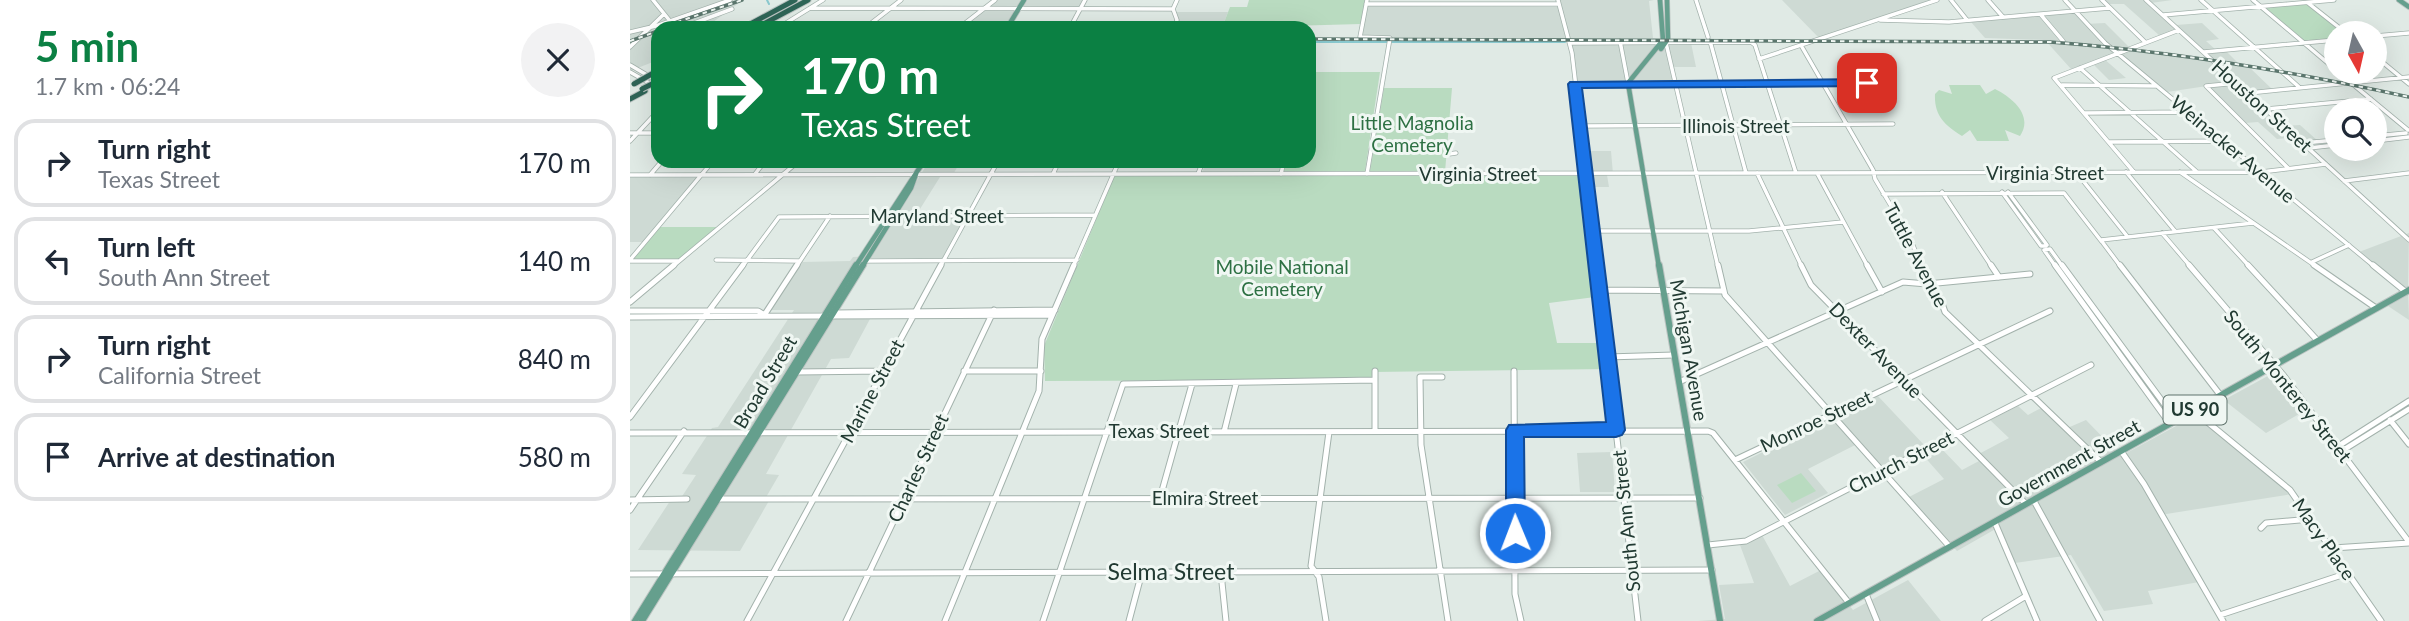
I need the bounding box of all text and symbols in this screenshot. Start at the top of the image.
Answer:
text: 5 min [35,21,139,71]
north arrow [2324,21,2387,84]
map controls [2324,21,2387,161]
button: close [521,23,595,97]
text: 170 m [801,46,939,104]
icon: right [686,49,777,140]
pin [1837,53,1897,113]
street label: Houston Street [2208,55,2317,157]
icon: arrive [1848,64,1886,102]
text: 1.7 km · 06:24 [35,72,180,100]
street label: Weinacker Avenue [2167,90,2300,207]
button: search [2324,98,2387,161]
text: Texas Street [801,105,971,144]
park label: Little Magnolia Cemetery [1350,111,1474,156]
street label: Illinois Street [1682,114,1790,137]
text: Turn right [98,133,211,165]
icon: right [39,144,77,182]
text: 170 m [518,147,591,179]
street label: Virginia Street [1986,161,2104,184]
street label: Virginia Street [1419,162,1537,185]
text: Texas Street [98,165,220,193]
street label: Tuttle Avenue [1879,199,1953,311]
street label: Maryland Street [870,204,1004,227]
text: Turn left [98,231,195,263]
icon: left [39,242,77,280]
text: 140 m [518,245,591,277]
park label: Mobile National Cemetery [1215,255,1349,300]
text: South Ann Street [98,263,270,291]
street label: Michigan Avenue [1666,277,1713,423]
street label: Dexter Avenue [1825,297,1928,402]
street label: South Monterey Street [2220,305,2357,467]
text: Turn right [98,329,211,361]
street label: Broad Street [728,331,801,432]
street label: Marine Street [835,335,909,446]
icon: right [39,340,77,378]
text: 840 m [518,343,591,375]
text: California Street [98,361,261,389]
street label: Monroe Street [1756,384,1876,457]
road number: US 90 [2164,396,2226,424]
street label: Charles Street [882,410,953,526]
street label: Government Street [1994,414,2144,511]
street label: Texas Street [1109,419,1210,442]
street label: Church Street [1844,425,1957,498]
icon: arrive [39,438,77,476]
text: Arrive at destination [98,441,335,473]
text: 580 m [518,441,591,473]
street label: South Ann Street [1607,449,1644,593]
street label: Elmira Street [1152,486,1259,509]
street label: Macy Place [2288,494,2361,584]
position arrow [1478,496,1552,570]
street label: Selma Street [1108,557,1235,585]

